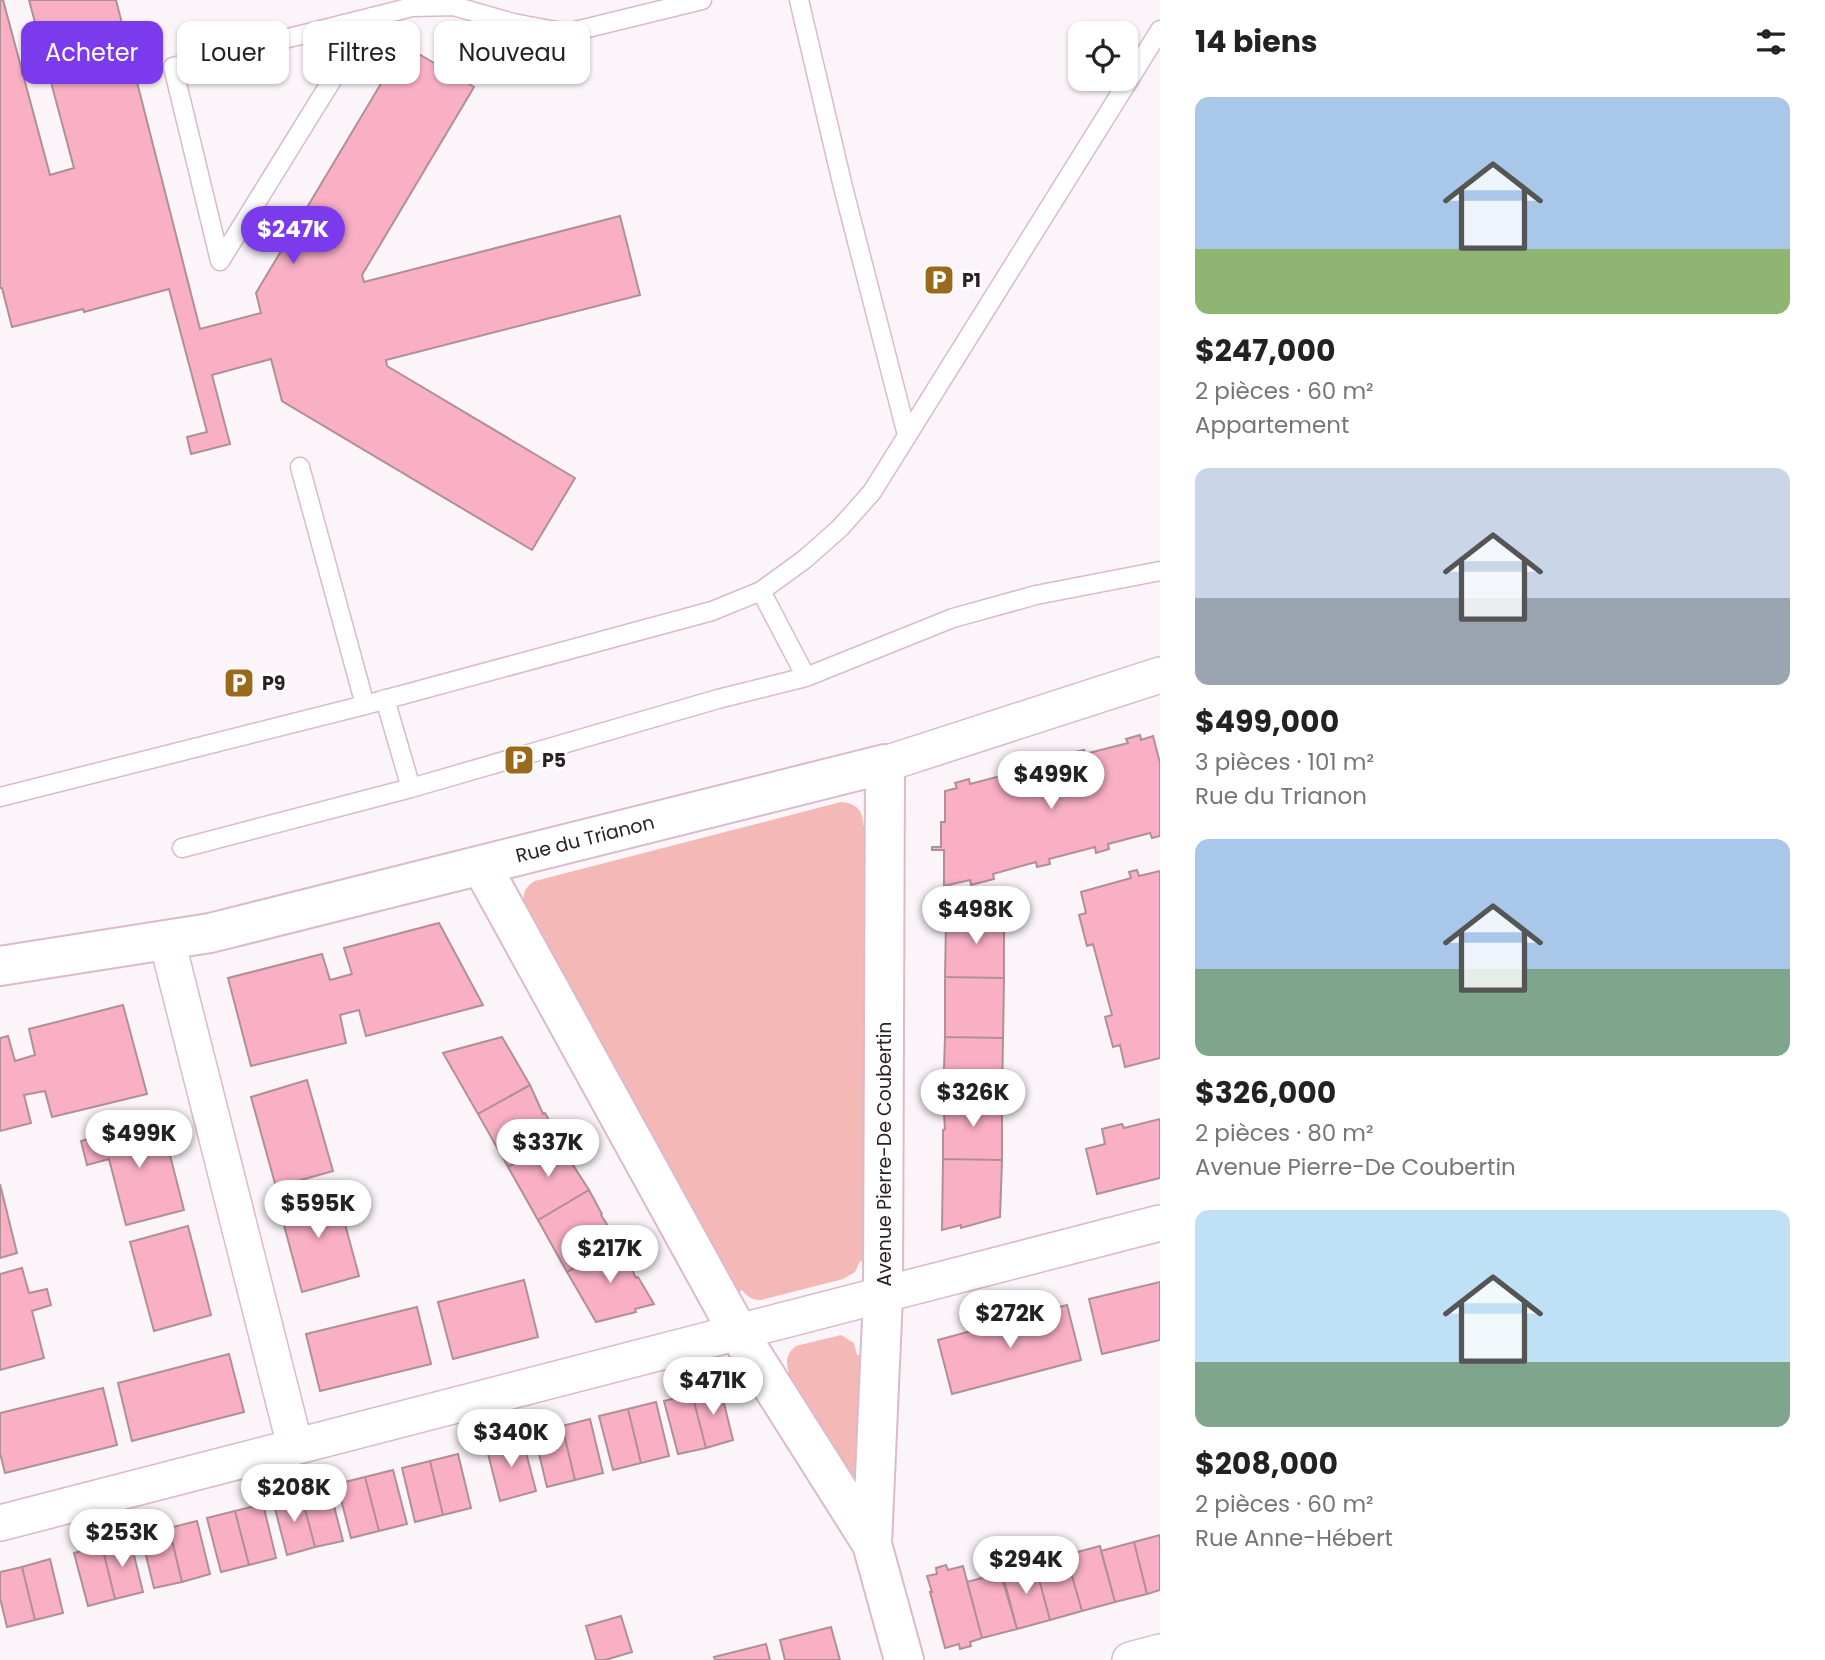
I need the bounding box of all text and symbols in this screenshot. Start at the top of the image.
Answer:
text: 14 biens [1195,20,1318,63]
chip: Acheter [21,21,163,84]
chip: Louer [177,21,289,84]
chip: Filtres [303,21,420,84]
chip: Nouveau [434,21,590,84]
map controls [1068,21,1138,91]
button: locate [1068,21,1138,91]
icon: filters [1752,23,1790,61]
icon: home [1430,143,1556,269]
pin: $247K [244,206,342,266]
text: $247K [257,213,329,245]
parking icon: P1 [922,263,956,297]
place label: P1 [962,267,981,294]
text: $247,000 [1195,329,1336,372]
text: 2 pièces · 60 m² [1195,375,1374,407]
text: Appartement [1195,409,1349,441]
icon: home [1430,514,1556,640]
parking icon: P9 [222,666,256,700]
place label: P9 [262,670,286,697]
text: $499,000 [1195,700,1339,743]
parking icon: P5 [502,743,536,777]
text: 3 pièces · 101 m² [1195,746,1374,778]
place label: P5 [542,747,566,774]
pin: $499K [1002,752,1100,811]
text: $499K [1013,758,1089,790]
text: Rue du Trianon [1195,780,1367,812]
street label: Rue du Trianon [513,809,657,869]
icon: home [1430,885,1556,1011]
pin: $498K [927,886,1025,946]
text: $498K [938,893,1014,925]
street label: Avenue Pierre-De Coubertin [871,1021,898,1287]
pin: $326K [924,1070,1022,1129]
text: $326,000 [1195,1071,1336,1114]
text: $326K [937,1076,1009,1108]
pin: $499K [90,1110,188,1170]
text: $499K [101,1117,177,1149]
text: 2 pièces · 80 m² [1195,1117,1374,1149]
pin: $337K [499,1120,597,1179]
text: $337K [512,1126,584,1158]
text: Avenue Pierre-De Coubertin [1195,1151,1516,1183]
pin: $595K [269,1180,367,1240]
text: $595K [280,1187,356,1219]
pin: $217K [561,1226,659,1285]
text: $217K [577,1232,643,1264]
icon: home [1430,1256,1556,1382]
pin: $272K [961,1290,1059,1350]
text: $272K [975,1297,1045,1329]
pin: $471K [664,1358,762,1417]
text: $471K [679,1364,747,1396]
pin: $340K [462,1410,560,1469]
text: $340K [473,1416,549,1448]
text: $208,000 [1195,1442,1338,1485]
pin: $208K [245,1464,343,1524]
text: $208K [257,1471,331,1503]
text: 2 pièces · 60 m² [1195,1488,1374,1520]
pin: $253K [73,1510,171,1569]
text: $253K [85,1516,159,1548]
text: Rue Anne-Hébert [1195,1522,1393,1554]
pin: $294K [977,1536,1075,1596]
text: $294K [989,1543,1063,1575]

